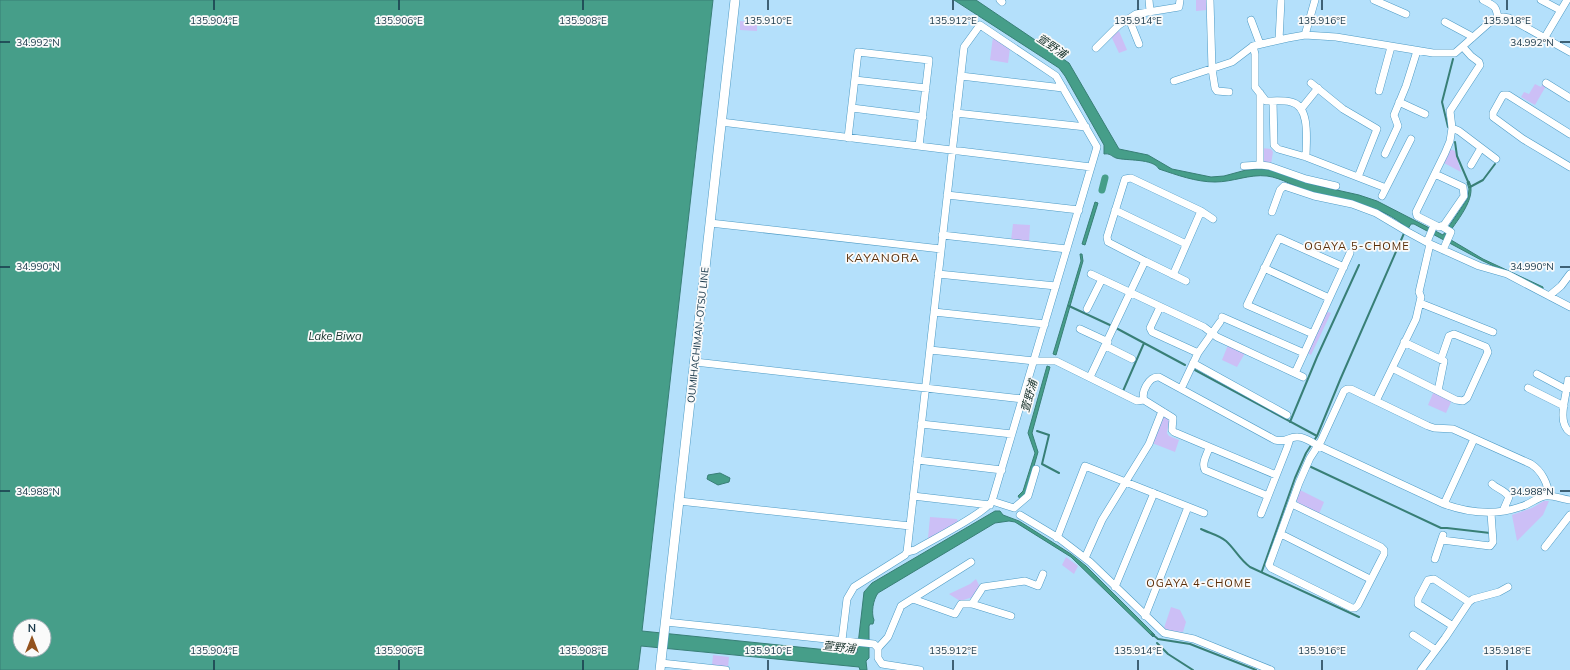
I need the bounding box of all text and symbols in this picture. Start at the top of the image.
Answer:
text: 135.904°E [190,14,238,27]
text: 135.906°E [375,14,423,27]
text: 135.908°E [559,14,607,27]
text: 135.910°E [744,14,792,27]
text: 135.912°E [929,14,977,27]
text: 135.914°E [1114,14,1162,27]
text: 135.916°E [1298,14,1346,27]
text: 135.918°E [1483,14,1531,27]
water label: 萱野浦 [1034,31,1071,62]
text: 34.992°N [16,36,60,49]
text: 34.992°N [1510,36,1554,49]
district label: OGAYA 5-CHOME [1304,239,1410,253]
district label: KAYANORA [846,250,920,265]
text: 34.990°N [16,260,60,273]
text: 34.990°N [1510,260,1554,273]
street label: OUMIHACHIMAN-OTSU LINE [684,266,712,404]
water label: Lake Biwa [308,329,362,343]
water label: 萱野浦 [1018,376,1041,414]
text: 34.988°N [16,485,60,498]
text: 34.988°N [1510,485,1554,498]
district label: OGAYA 4-CHOME [1146,576,1252,590]
north arrow [12,618,52,658]
text: N [28,621,36,635]
water label: 萱野浦 [822,638,858,656]
text: 135.904°E [190,644,238,657]
text: 135.906°E [375,644,423,657]
text: 135.908°E [559,644,607,657]
text: 135.910°E [744,644,792,657]
text: 135.912°E [929,644,977,657]
text: 135.914°E [1114,644,1162,657]
text: 135.916°E [1298,644,1346,657]
text: 135.918°E [1483,644,1531,657]

